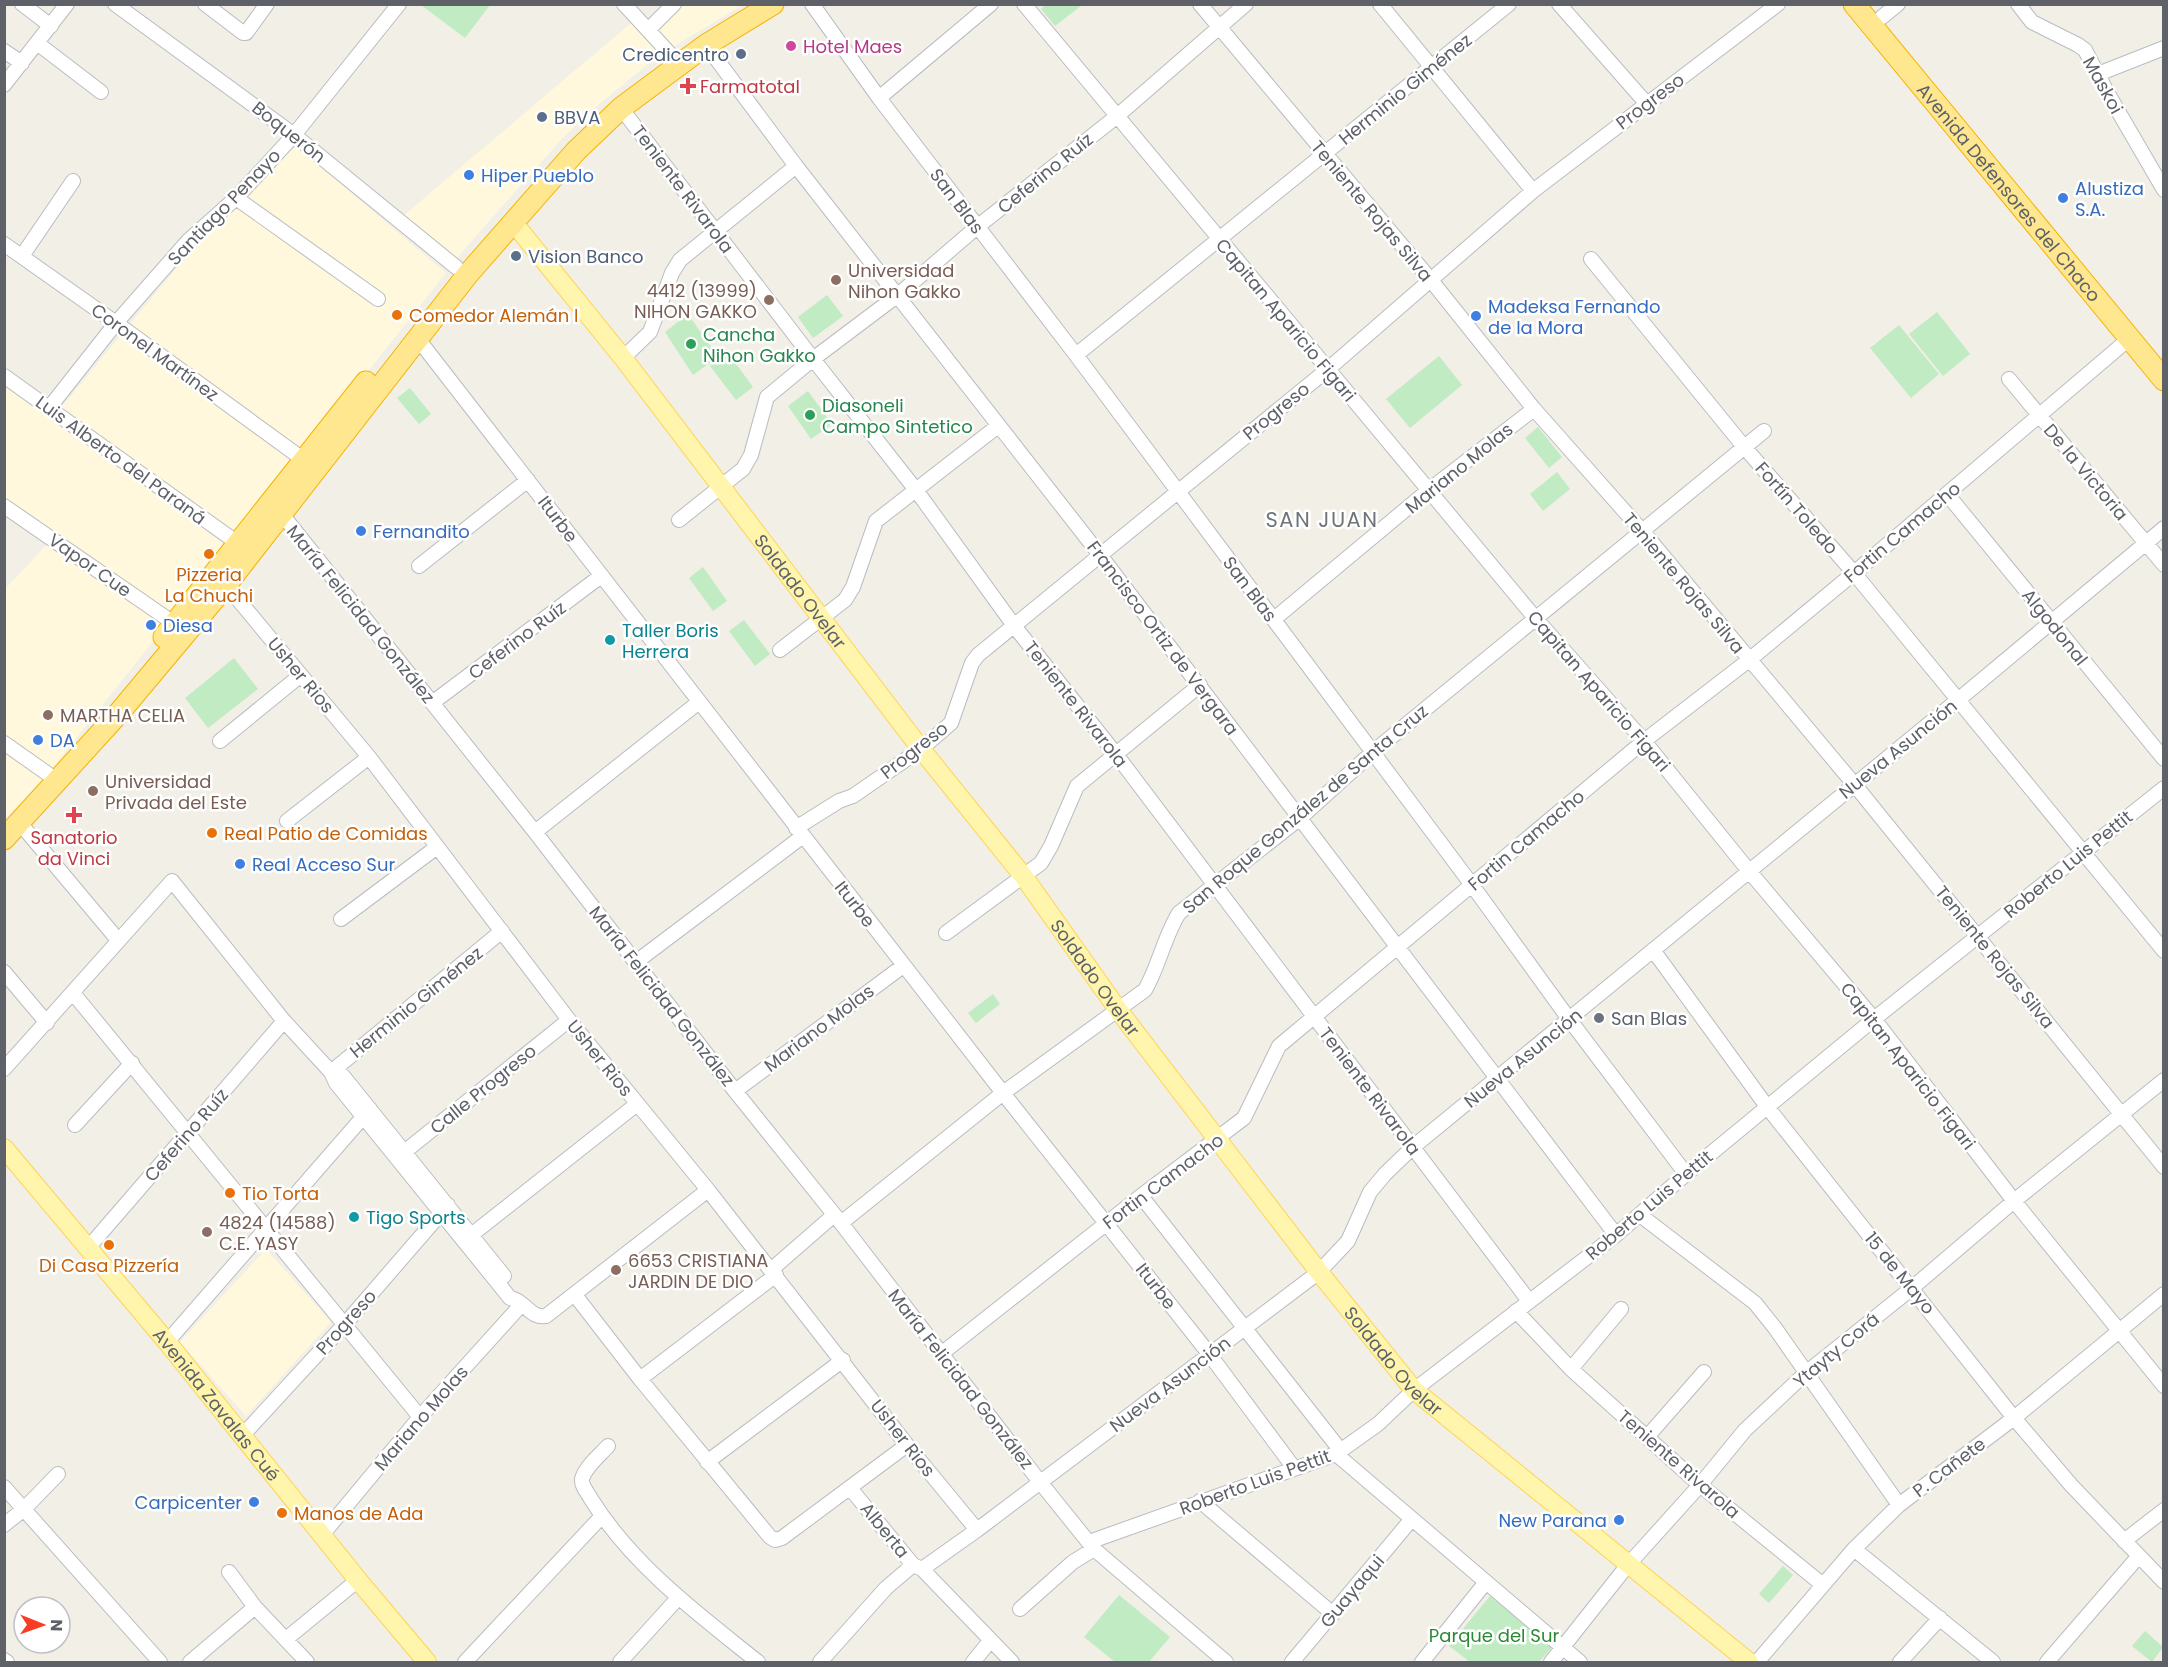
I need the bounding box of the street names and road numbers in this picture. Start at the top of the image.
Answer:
street label: Herminio Giménez [1333,27,1477,151]
street label: Maskoi [2077,52,2129,118]
street label: Progreso [1611,67,1689,135]
street label: Avenida Defensores del Chaco [1912,78,2107,307]
street label: Boquerón [247,95,331,169]
street label: Teniente Rivarola [627,120,739,258]
street label: Ceferino Ruíz [992,127,1098,219]
street label: Teniente Rojas Silva [1306,135,1438,287]
street label: Santiago Penayo [162,143,286,271]
street label: San Blas [924,163,990,239]
street label: Capitan Aparicio Figari [1210,233,1362,407]
street label: Coronel Martínez [86,297,224,407]
street label: Progreso [1237,376,1315,446]
street label: Luis Alberto del Paraná [31,390,211,530]
street label: Mariano Molas [1400,417,1518,519]
street label: De la Victoria [2038,418,2134,526]
street label: Fortín Toledo [1750,456,1844,560]
street label: Fortin Camacho [1838,476,1966,588]
street label: Iturbe [532,490,584,548]
street label: Teniente Rojas Silva [1618,507,1750,659]
street label: María Felicidad González [281,520,441,708]
street label: Vapor Cue [43,527,137,603]
street label: Soldado Ovelar [749,529,853,654]
street label: Francisco Ortiz de Vergara [1081,536,1245,740]
street label: San Blas [1217,551,1283,627]
street label: Algodonal [2016,583,2094,671]
street label: Ceferino Ruíz [463,595,571,685]
street label: Capitan Aparicio Figari [1522,605,1676,777]
street label: Usher Rios [262,632,340,718]
street label: Teniente Rivarola [1019,635,1133,773]
street label: Nueva Asunción [1834,694,1962,804]
street label: San Roque González de Santa Cruz [1177,699,1433,919]
street label: Progreso [875,716,953,784]
street label: Fortin Camacho [1462,784,1590,896]
street label: Roberto Luis Pettit [1998,804,2138,924]
street label: Iturbe [829,876,881,932]
street label: Teniente Rojas Silva [1930,880,2060,1034]
street label: María Felicidad González [584,901,740,1091]
street label: Soldado Ovelar [1045,914,1146,1041]
street label: Herminio Giménez [344,940,488,1064]
street label: Capitan Aparicio Figari [1835,977,1981,1155]
street label: Mariano Molas [759,978,879,1078]
street label: Nueva Asunción [1459,1003,1587,1113]
street label: Usher Rios [561,1014,639,1102]
street label: Teniente Rivarola [1314,1022,1426,1160]
street label: Calle Progreso [424,1038,542,1140]
street label: Ceferino Ruíz [138,1083,234,1187]
street label: Fortin Camacho [1097,1127,1229,1235]
street label: Roberto Luis Pettit [1580,1144,1718,1266]
street label: 15 de Mayo [1859,1227,1941,1319]
street label: Iturbe [1130,1258,1182,1314]
street label: Progreso [310,1284,382,1360]
street label: María Felicidad González [883,1284,1039,1474]
street label: Soldado Ovelar [1339,1301,1448,1421]
street label: Ytayty Corá [1788,1307,1884,1393]
street label: Avenida Zavalas Cué [147,1322,286,1486]
street label: Nueva Asunción [1104,1330,1236,1438]
street label: Mariano Molas [368,1360,474,1476]
street label: Usher Rios [865,1394,941,1482]
street label: Teniente Rivarola [1612,1404,1746,1524]
street label: P. Cañete [1907,1431,1991,1503]
street label: Roberto Luis Pettit [1176,1443,1334,1521]
street label: Alberta [855,1497,915,1563]
street label: Guayaqui [1314,1549,1390,1633]

